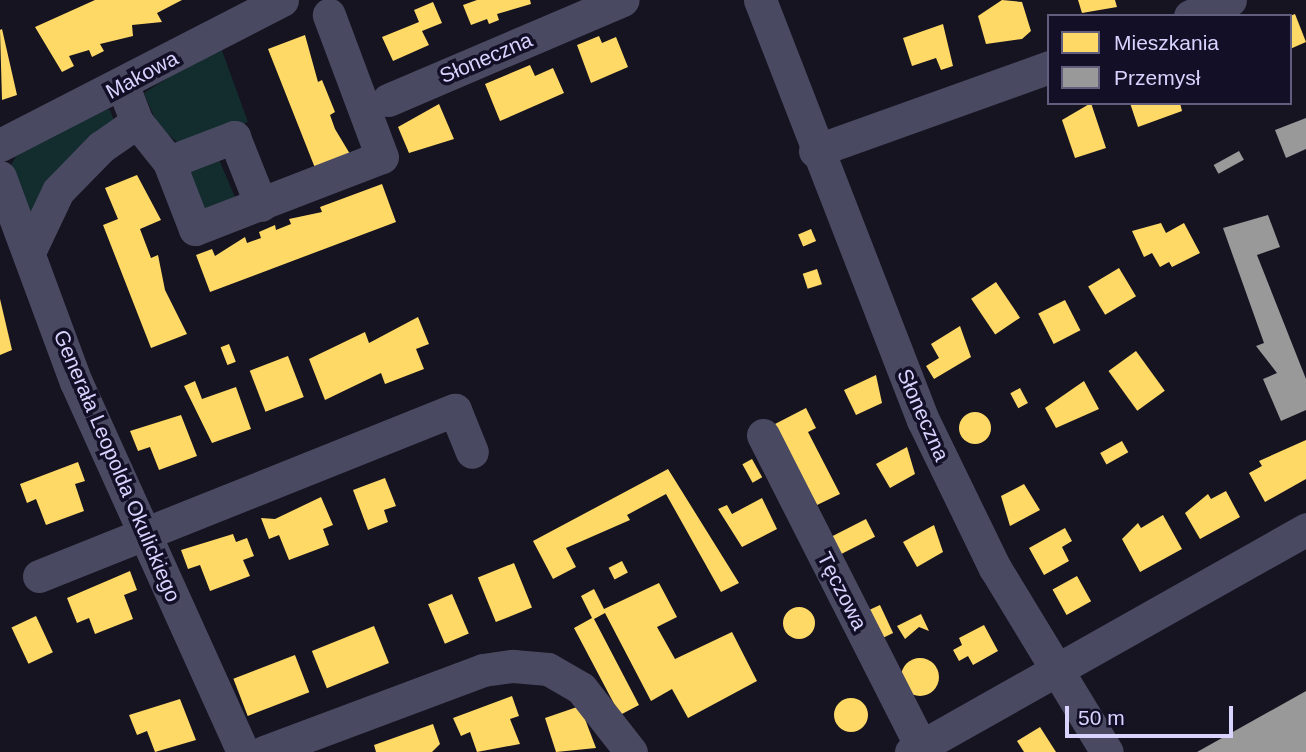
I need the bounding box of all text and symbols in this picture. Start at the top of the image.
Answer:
legend [1047,14,1292,105]
street label: Słoneczna [436,27,536,89]
text: Mieszkania [1114,31,1219,54]
street label: Makowa [102,46,182,104]
text: Przemysł [1114,66,1200,89]
street label: Generała Leopolda Okulickiego [48,326,186,606]
street label: Słoneczna [892,365,954,465]
street label: Tęczowa [812,548,872,634]
scale bar [1068,692,1236,736]
text: 50 m [1078,706,1125,729]

